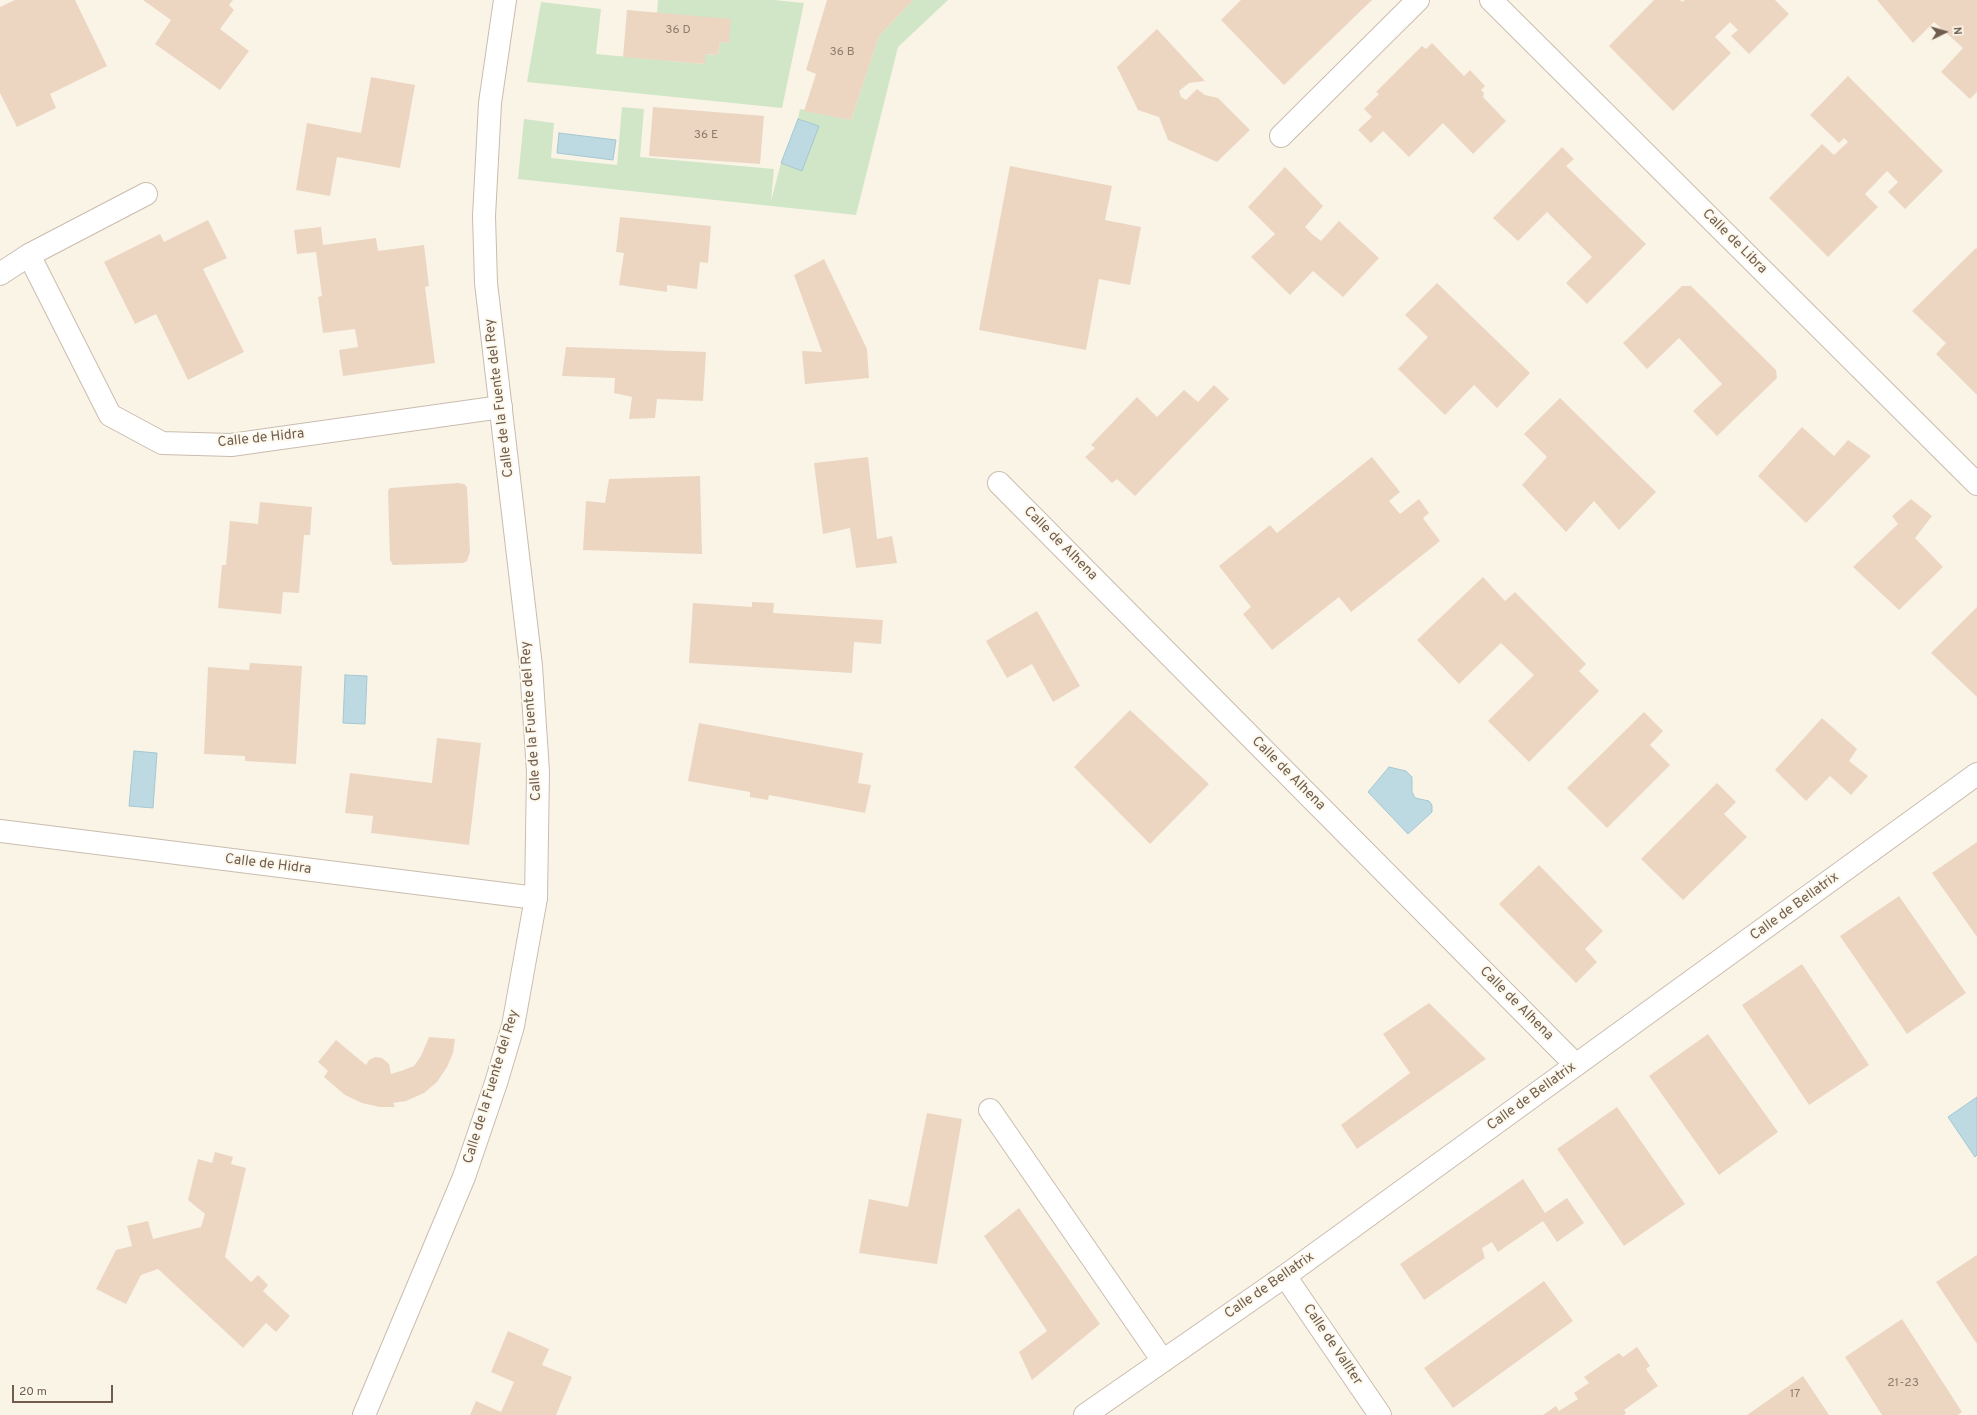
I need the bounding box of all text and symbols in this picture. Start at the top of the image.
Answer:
north arrow [1925,12,1965,52]
house number: 36 D [665,24,691,38]
text: N [1950,26,1964,36]
house number: 36 B [829,46,855,60]
house number: 36 E [694,129,718,143]
street label: Calle de Libra [1698,206,1770,278]
street label: Calle de la Fuente del Rey [482,318,518,478]
street label: Calle de Hidra [217,426,305,452]
street label: Calle de Alhena [1020,504,1100,584]
street label: Calle de la Fuente del Rey [518,641,546,801]
street label: Calle de Alhena [1248,734,1328,814]
street label: Calle de Hidra [224,851,312,879]
street label: Calle de Bellatrix [1747,869,1843,945]
street label: Calle de Alhena [1476,964,1556,1044]
street label: Calle de la Fuente del Rey [461,1008,523,1166]
street label: Calle de Bellatrix [1484,1059,1580,1135]
street label: Calle de Bellatrix [1222,1249,1318,1323]
street label: Calle de Vallter [1299,1301,1365,1389]
scale bar [14,1377,115,1403]
house number: 21-23 [1887,1377,1919,1391]
text: 20 m [19,1384,47,1400]
house number: 17 [1790,1388,1800,1402]

